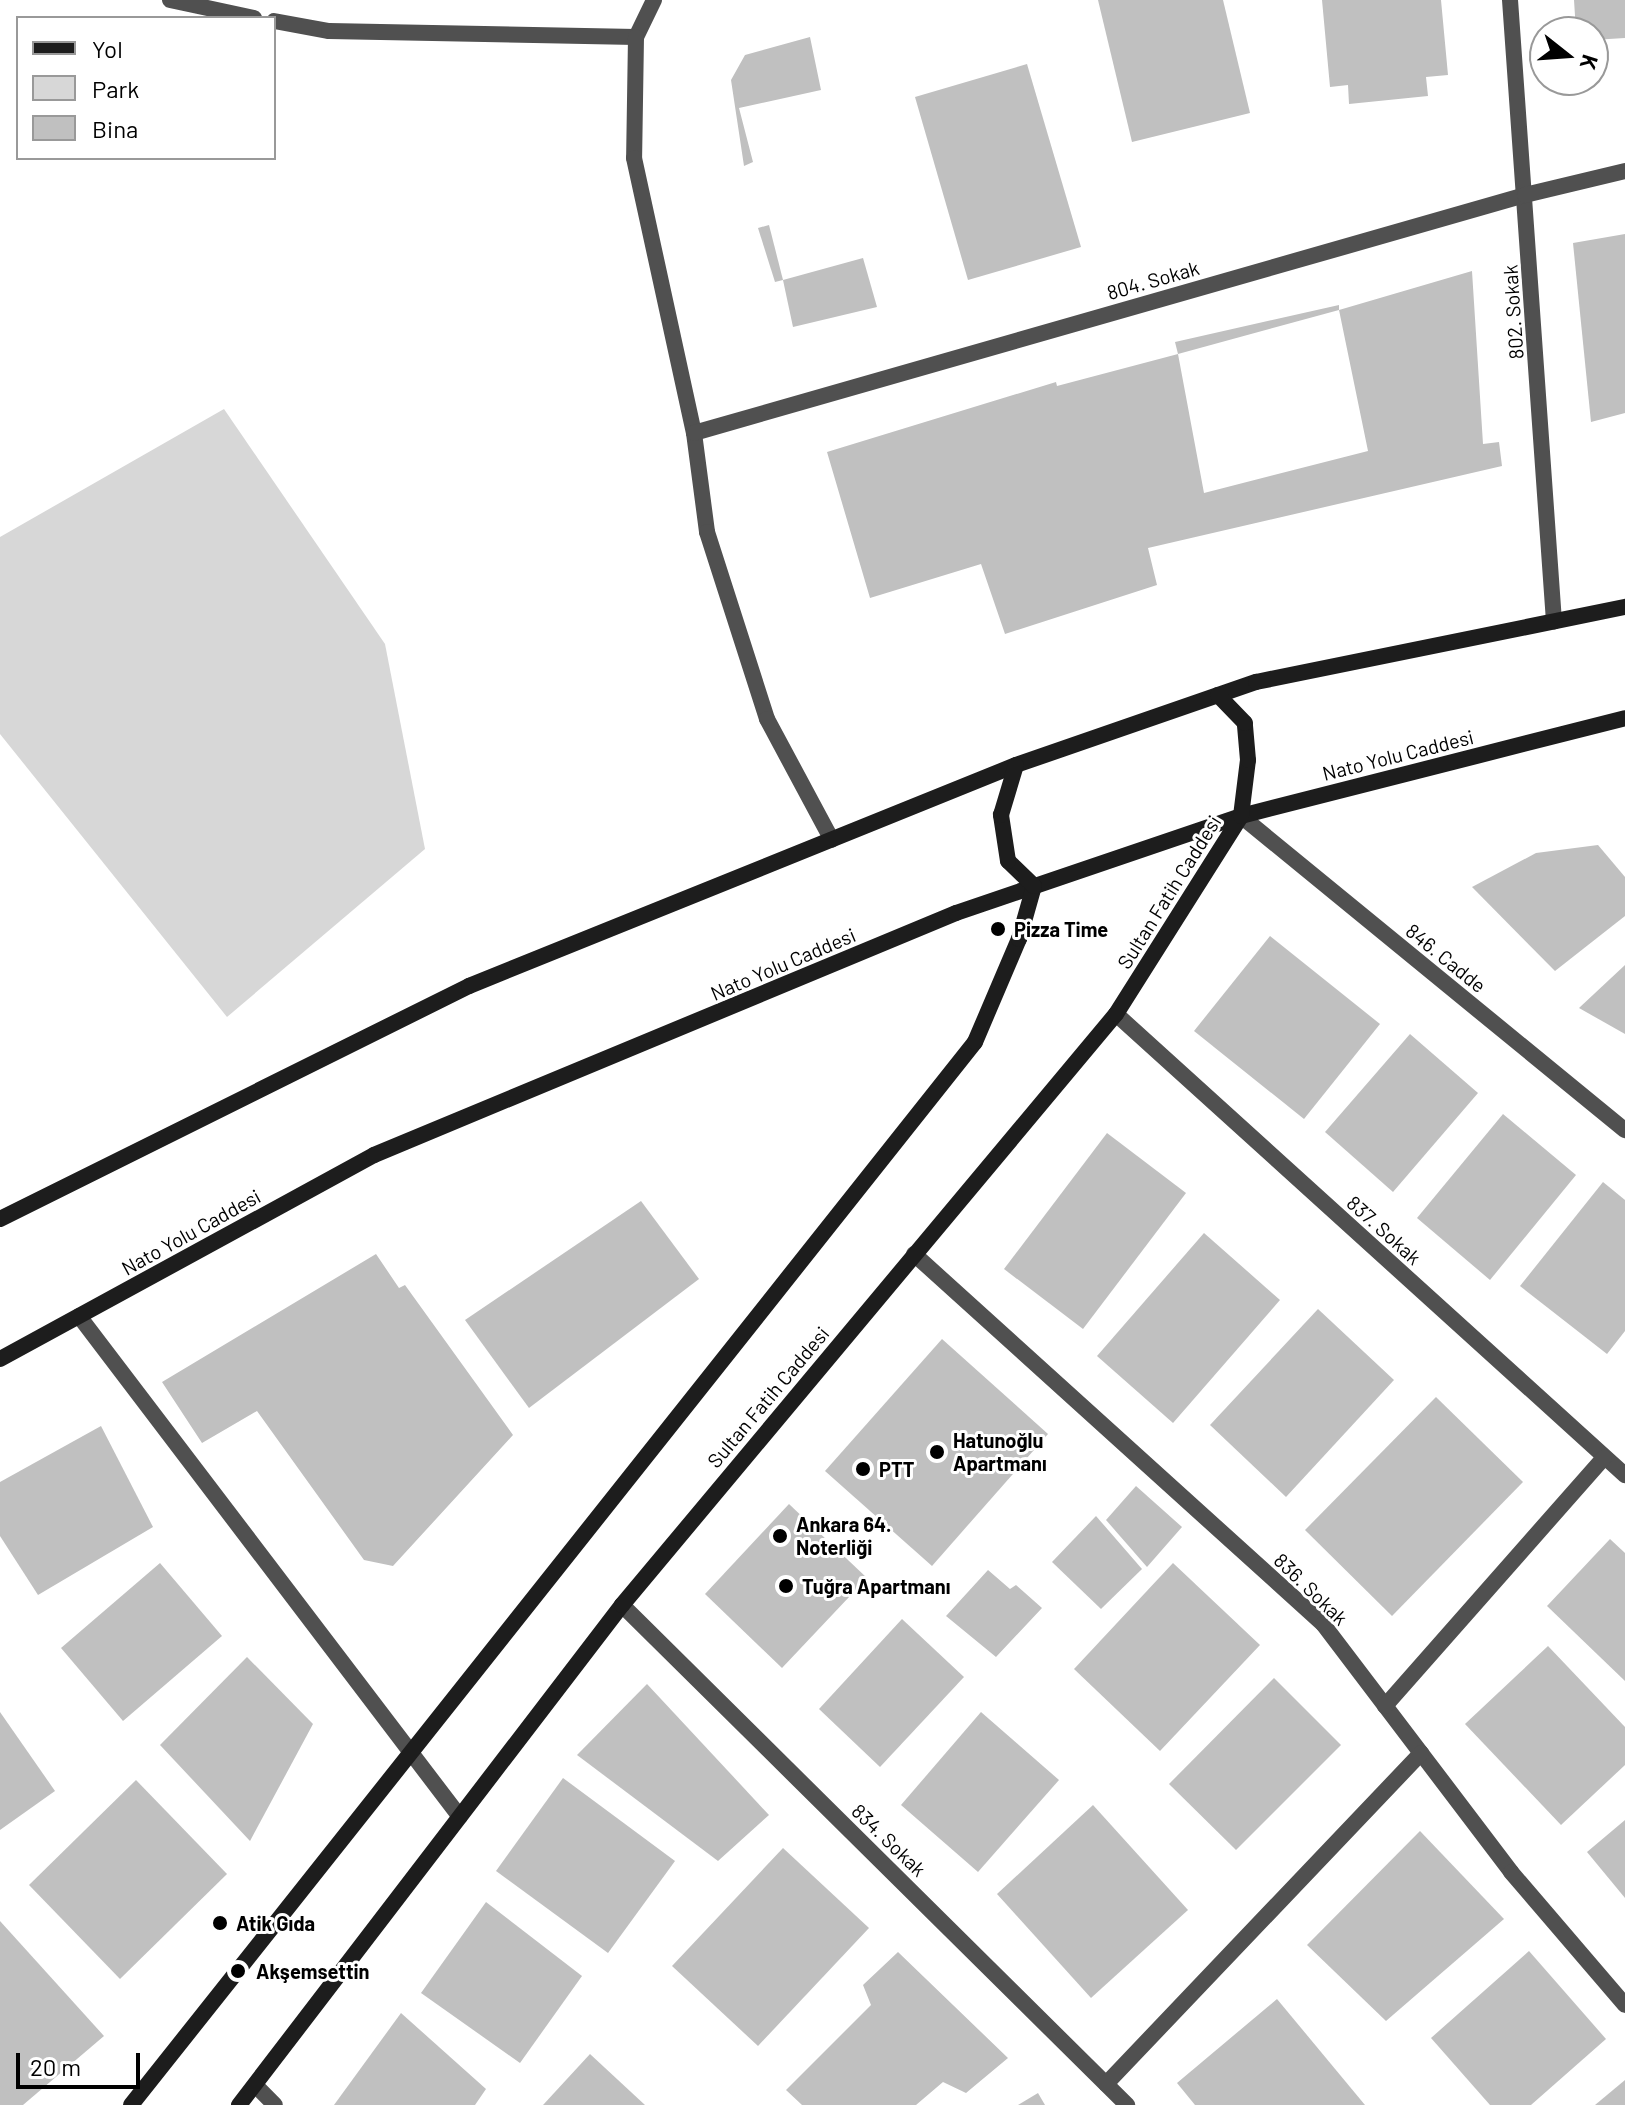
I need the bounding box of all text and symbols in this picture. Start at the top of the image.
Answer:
legend [16,16,276,160]
north arrow [1529,16,1609,96]
text: Yol [92,34,123,63]
text: K [1576,52,1604,73]
text: Park [92,74,139,103]
text: Bina [92,114,138,143]
street label: 804. Sokak [1104,255,1202,305]
street label: 802. Sokak [1498,264,1528,360]
street label: Nato Yolu Caddesi [1320,725,1476,785]
street label: Sultan Fatih Caddesi [1112,811,1226,973]
place label: Pizza Time [1014,917,1108,941]
street label: 846. Cadde [1401,918,1491,998]
marker: Pizza Time [989,920,1007,938]
street label: Nato Yolu Caddesi [707,923,859,1005]
street label: Nato Yolu Caddesi [117,1184,265,1280]
street label: 837. Sokak [1342,1190,1426,1270]
street label: Sultan Fatih Caddesi [702,1322,834,1472]
place label: Hatunoğlu Apartmanı [953,1428,1047,1475]
marker: Hatunoğlu Apartmanı [928,1443,946,1461]
place label: PTT [879,1457,914,1481]
marker: PTT [854,1460,872,1478]
place label: Ankara 64. Noterliği [796,1512,891,1559]
marker: Ankara 64. Noterliği [771,1527,789,1545]
street label: 836. Sokak [1269,1548,1353,1630]
place label: Tuğra Apartmanı [802,1574,951,1598]
marker: Tuğra Apartmanı [777,1577,795,1595]
street label: 834. Sokak [847,1799,931,1881]
place label: Atik Gıda [236,1911,315,1935]
marker: Atik Gıda [211,1914,229,1932]
place label: Akşemsettin [256,1959,370,1983]
marker: Akşemsettin [227,1960,249,1982]
scale bar [20,2037,144,2087]
text: 20 m [30,2052,81,2081]

